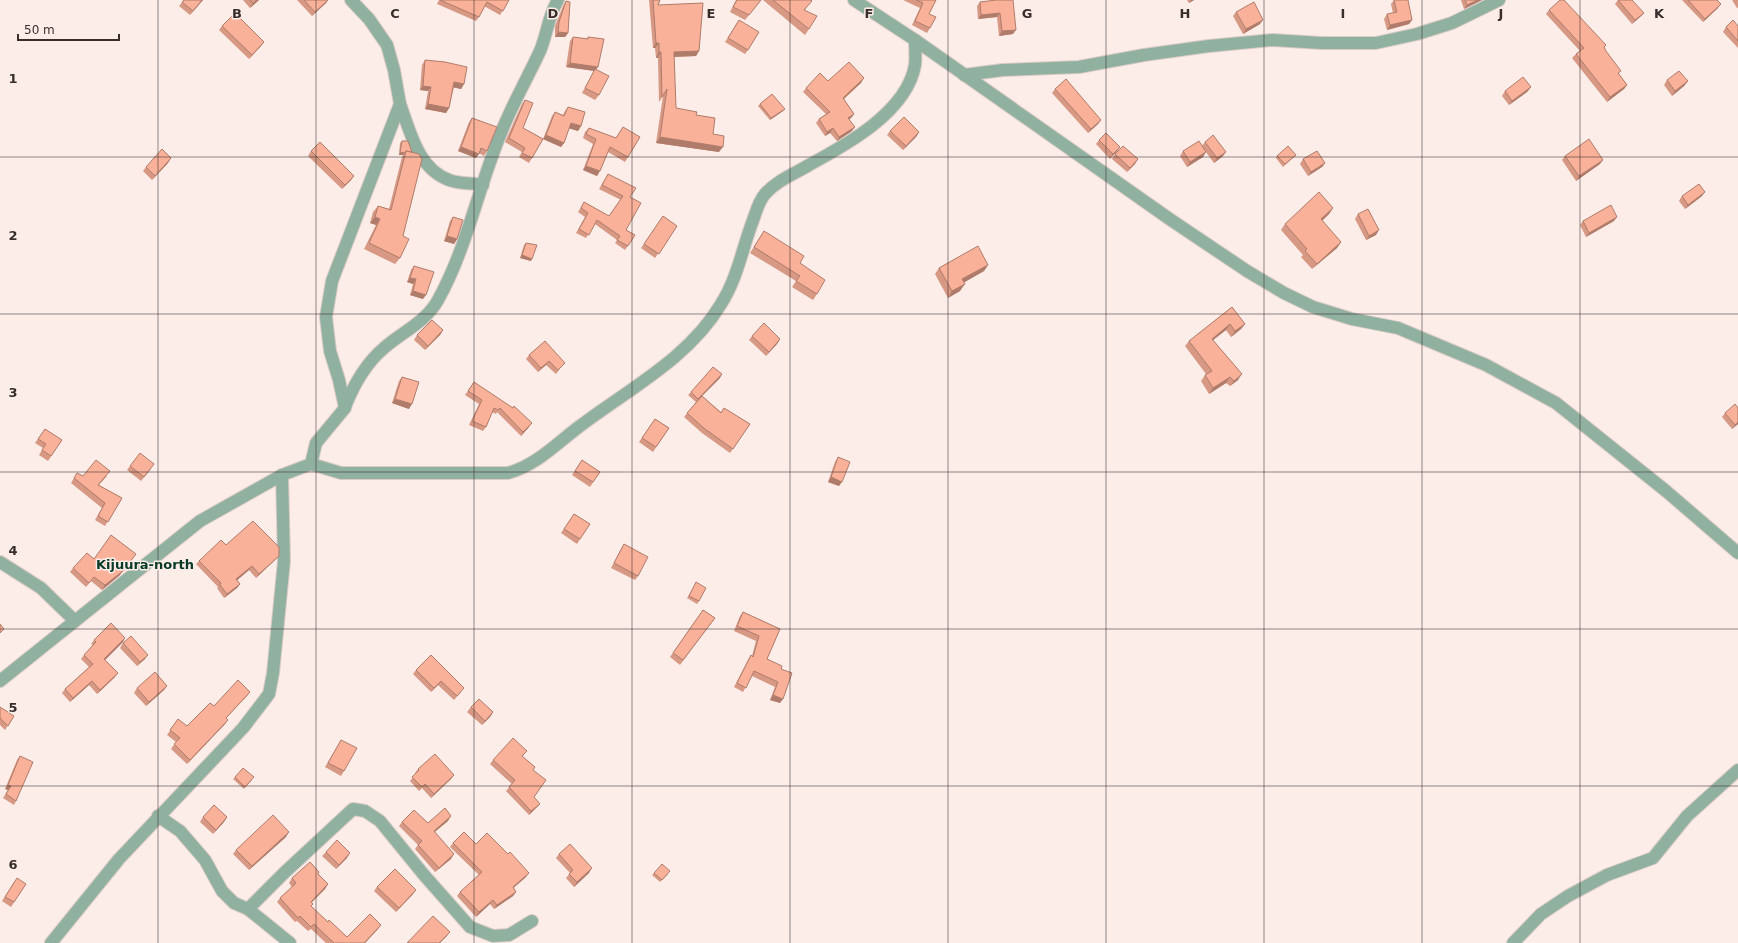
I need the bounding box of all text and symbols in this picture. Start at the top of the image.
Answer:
text: B [232,6,242,21]
text: C [390,6,400,21]
text: D [548,6,559,21]
text: E [707,6,715,21]
text: F [865,6,873,21]
text: G [1022,6,1032,21]
text: H [1180,6,1190,21]
text: I [1341,6,1345,21]
text: J [1498,6,1503,21]
text: K [1654,6,1665,21]
scale bar [18,16,119,42]
text: 50 m [24,23,55,37]
text: 1 [8,71,18,86]
text: 2 [8,228,18,243]
text: 3 [8,385,18,400]
text: 4 [8,543,18,558]
district label: Kijuura-north [96,557,194,572]
text: 5 [8,700,18,715]
text: 6 [8,857,18,872]

